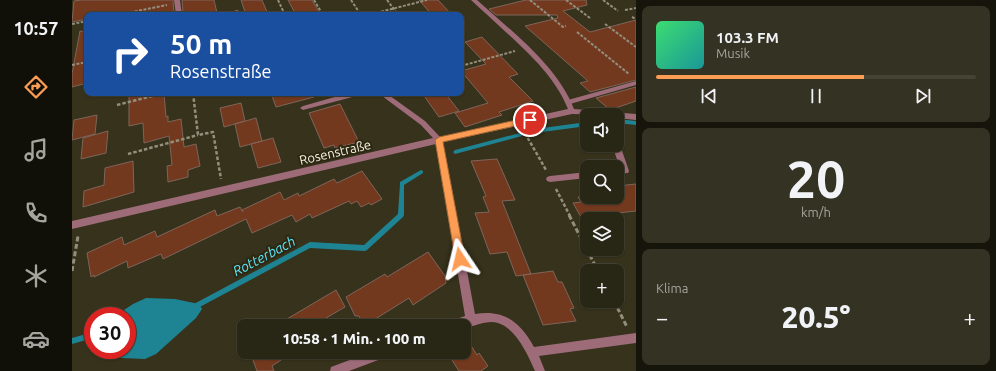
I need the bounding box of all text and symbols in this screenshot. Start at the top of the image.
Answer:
text: 10:57 [13,18,59,38]
icon: right [104,28,156,80]
text: 50 m [170,28,232,59]
text: 103.3 FM [716,29,779,46]
text: Musik [716,46,750,60]
text: Rosenstraße [170,61,271,81]
icon: directions [22,73,50,101]
icon: previous [698,85,720,107]
icon: pause [805,85,827,107]
icon: next [912,85,934,107]
pin [513,103,547,137]
map controls [580,108,624,308]
button: sound [580,108,624,152]
icon: arrive [519,109,541,131]
icon: music [22,136,50,164]
street label: Rosenstraße [298,137,372,167]
text: 20 [787,150,845,208]
button: search [580,160,624,204]
icon: phone [22,199,50,227]
text: km/h [801,205,831,219]
button: layers [580,212,624,256]
water label: Rotterbach [230,233,298,279]
position arrow [439,238,481,280]
icon: climate [22,262,50,290]
button: + [580,264,624,308]
text: Klima [656,281,688,295]
text: 20.5° [781,300,851,334]
text: − [656,305,668,330]
text: + [964,305,976,330]
speed limit sign: 30 [84,307,136,359]
icon: car [22,325,50,353]
text: 10:58 · 1 Min. · 100 m [282,330,426,347]

